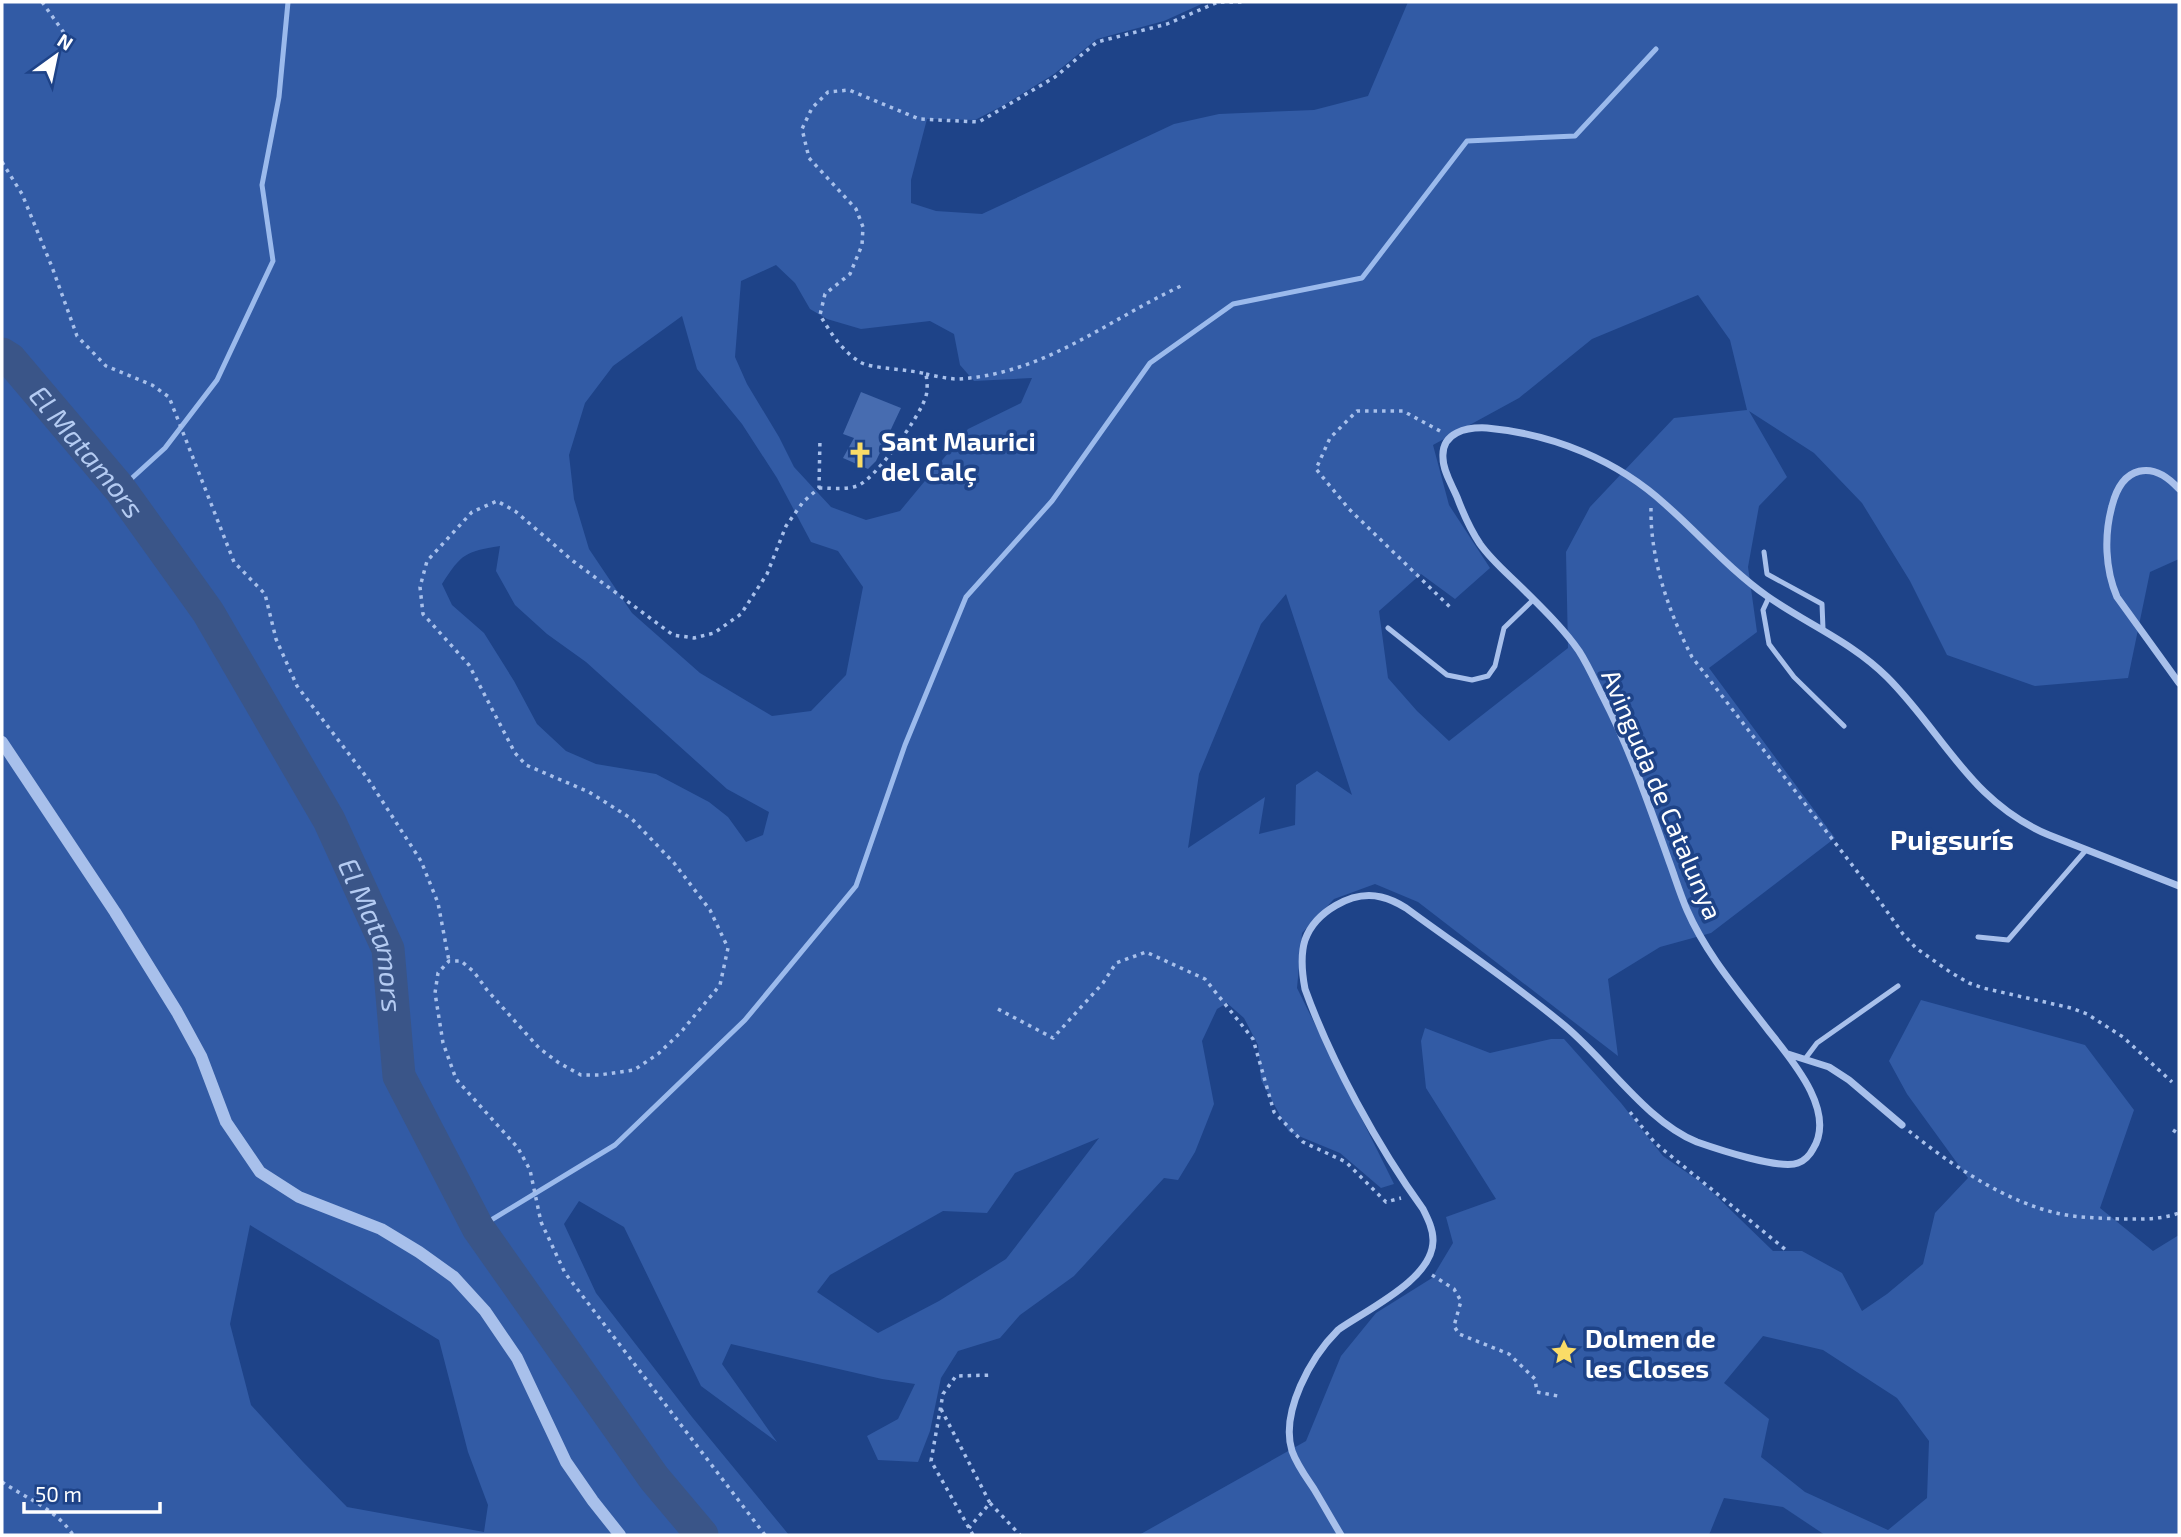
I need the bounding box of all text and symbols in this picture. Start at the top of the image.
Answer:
north arrow [21,21,91,91]
text: N [54,28,78,55]
water label: El Matamors [23,378,152,524]
place label: Sant Maurici del Calç [881,425,1036,488]
church icon: Sant Maurici del Calç [845,440,875,470]
street label: Avinguda de Catalunya [1596,664,1730,924]
district label: Puigsurís [1890,822,2014,856]
water label: El Matamors [332,852,410,1014]
place label: Dolmen de les Closes [1585,1322,1716,1383]
place icon: Dolmen de les Closes [1549,1337,1579,1367]
scale bar [24,1470,161,1514]
text: 50 m [35,1481,82,1506]

